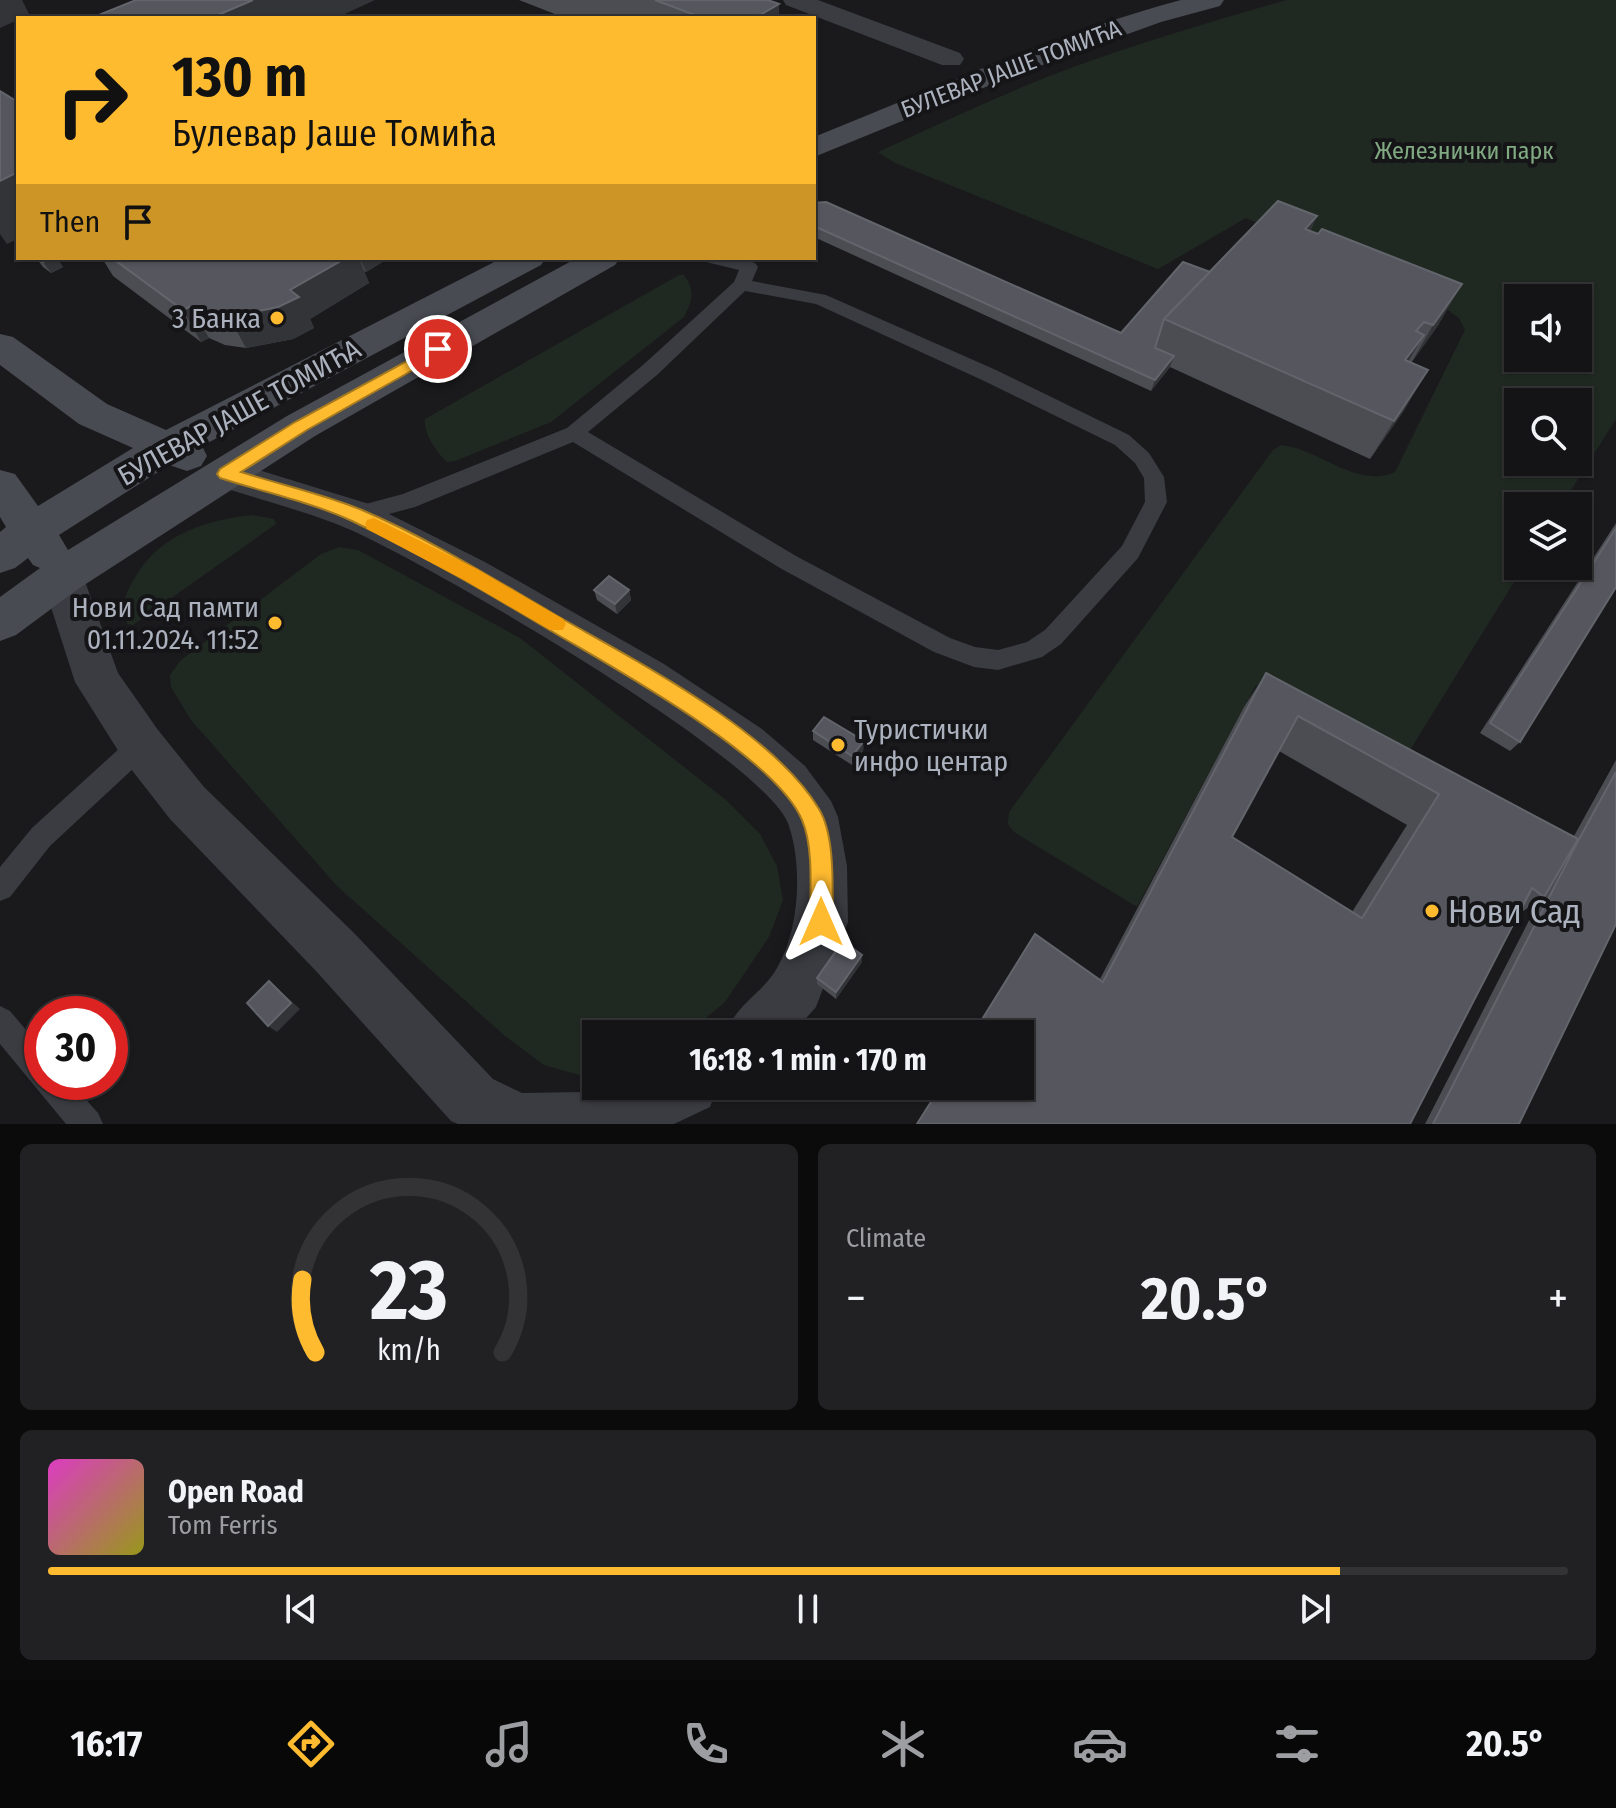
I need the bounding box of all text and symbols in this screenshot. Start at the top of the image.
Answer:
street label: БУЛЕВАР ЈАШЕ ТОМИЋА [897,14,1125,124]
text: 130 m [172,44,307,111]
icon: right [40,48,144,152]
text: Булевар Јаше Томића [172,112,497,156]
park label: Железнички парк [1374,137,1554,165]
icon: arrive [116,200,160,244]
text: Then [40,204,100,240]
map controls [1504,284,1592,580]
button: sound [1504,284,1592,372]
place label: 3 Банка [172,302,261,335]
marker: 3 Банка [268,309,286,327]
pin [404,315,472,383]
icon: arrive [416,327,460,371]
street label: БУЛЕВАР ЈАШЕ ТОМИЋА [112,332,367,493]
button: search [1504,388,1592,476]
button: layers [1504,492,1592,580]
place label: Нови Сад памти 01.11.2024. 11:52 [72,591,259,656]
marker: Нови Сад памти 01.11.2024. 11:52 [266,614,284,632]
place label: Туристички инфо центар [854,713,1008,778]
marker: Туристички инфо центар [829,736,847,754]
position arrow [779,880,863,964]
place label: Нови Сад [1448,891,1581,932]
marker: Нови Сад [1423,902,1441,920]
speed limit sign: 30 [24,996,128,1100]
text: 16:18 · 1 min · 170 m [689,1042,927,1078]
text: Climate [846,1223,926,1254]
text: 23 [369,1241,448,1341]
text: 20.5° [1141,1263,1273,1335]
text: − [846,1272,866,1325]
text: + [1548,1272,1568,1325]
text: km/h [377,1333,441,1368]
text: Open Road [168,1474,304,1510]
text: Tom Ferris [168,1510,278,1541]
icon: previous [279,1587,323,1631]
icon: pause [786,1587,830,1631]
icon: next [1293,1587,1337,1631]
icon: directions [283,1716,339,1772]
icon: music [481,1716,537,1772]
icon: phone [678,1716,734,1772]
icon: climate [875,1716,931,1772]
icon: car [1072,1716,1128,1772]
icon: filters [1269,1716,1325,1772]
text: 16:17 [71,1722,142,1766]
text: 20.5° [1466,1722,1545,1766]

